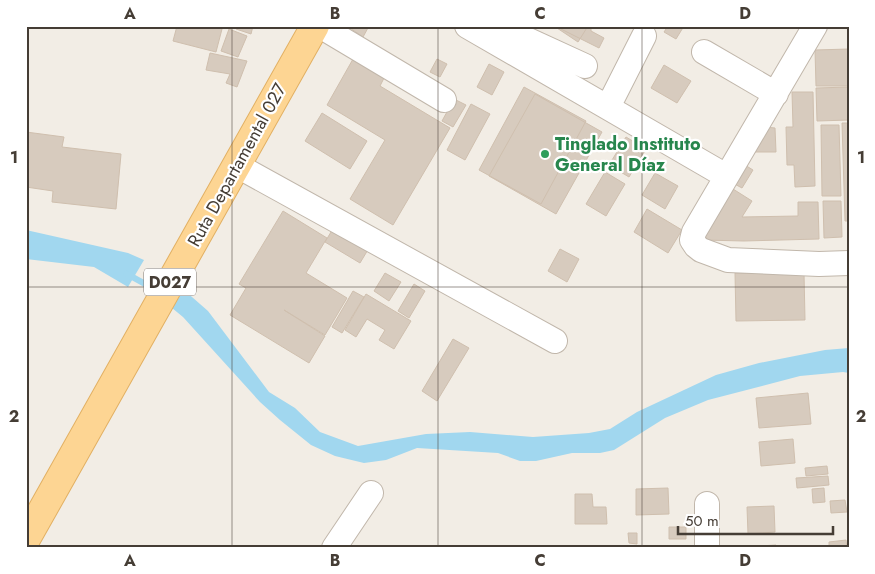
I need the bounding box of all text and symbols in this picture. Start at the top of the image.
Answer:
text: A [123,2,136,25]
text: B [330,2,340,25]
text: C [534,2,546,25]
text: D [739,2,751,25]
street label: Ruta Departamental 027 [181,78,293,251]
place label: Tinglado Instituto General Díaz [555,131,701,178]
text: 1 [10,146,18,169]
text: 1 [857,146,865,169]
marker: Tinglado Instituto General Díaz [539,148,551,160]
road number: D027 [144,268,196,296]
text: 2 [9,405,19,428]
text: 2 [856,405,866,428]
scale bar [678,504,832,536]
text: 50 m [685,510,719,532]
text: A [123,549,136,572]
text: B [330,549,340,572]
text: C [534,549,546,572]
text: D [739,549,751,572]

